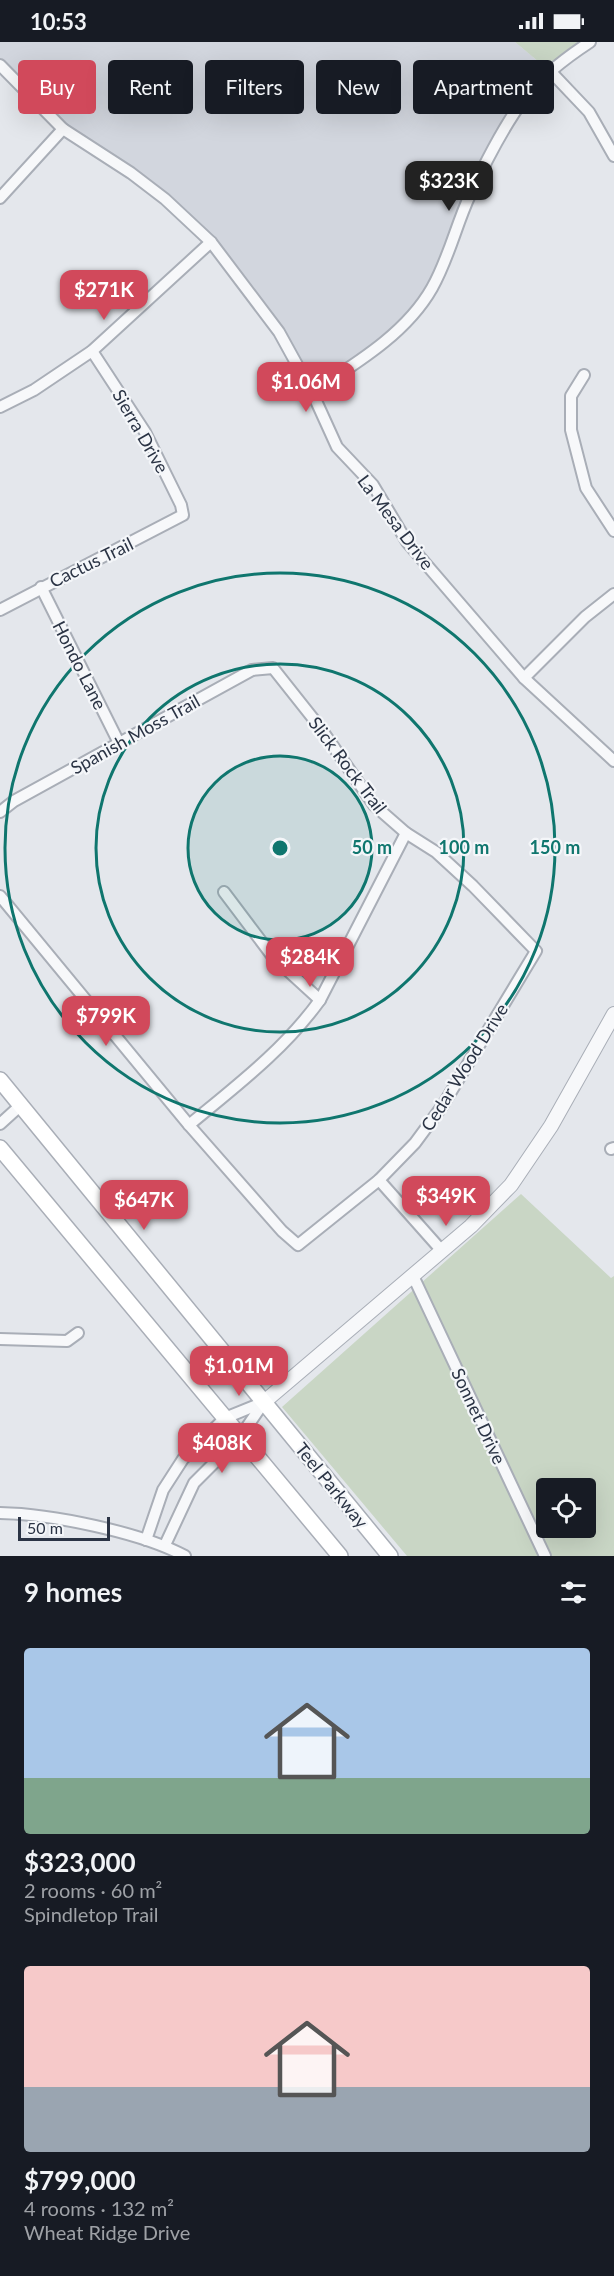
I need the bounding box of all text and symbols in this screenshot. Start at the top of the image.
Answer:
text: 10:53 [30,8,87,35]
chip: Buy [18,60,96,114]
chip: Rent [108,60,193,114]
chip: Filters [205,60,304,114]
chip: New [316,60,401,114]
chip: Apartment [413,60,554,114]
pin: $323K [407,161,491,212]
text: $323K [419,168,479,192]
pin: $271K [62,270,146,321]
text: $271K [74,277,134,301]
pin: $1.06M [257,362,355,413]
text: $1.06M [271,369,341,393]
street label: Sierra Drive [108,385,174,477]
street label: La Mesa Drive [353,470,439,574]
street label: Cactus Trail [46,532,136,592]
street label: Hondo Lane [48,617,112,713]
street label: Spanish Moss Trail [67,689,203,779]
street label: Slick Rock Trail [304,712,392,818]
text: 50 m [352,836,392,858]
text: 100 m [439,836,489,858]
text: 150 m [530,836,580,858]
centre of rings [270,838,290,858]
pin: $284K [268,937,352,988]
text: $284K [280,944,340,968]
pin: $799K [64,996,148,1047]
street label: Cedar Wood Drive [416,999,512,1135]
text: $799K [76,1003,136,1027]
pin: $349K [404,1176,488,1227]
pin: $647K [102,1180,186,1231]
text: $349K [416,1183,476,1207]
text: $647K [114,1187,174,1211]
pin: $1.01M [190,1346,288,1397]
text: $1.01M [204,1353,274,1377]
street label: Sonnet Drive [447,1364,511,1468]
pin: $408K [180,1423,264,1474]
text: $408K [192,1430,252,1454]
street label: Teel Parkway [291,1438,374,1533]
map controls [536,1478,596,1538]
button: locate [536,1478,596,1538]
scale bar [18,1514,110,1542]
text: 50 m [27,1518,63,1537]
text: 9 homes [24,1576,122,1608]
icon: filters [557,1576,590,1609]
icon: home [253,1687,361,1795]
text: $323,000 [24,1846,136,1878]
text: 2 rooms · 60 m² [24,1878,162,1902]
text: Spindletop Trail [24,1902,159,1926]
icon: home [253,2005,361,2113]
text: $799,000 [24,2164,136,2196]
text: 4 rooms · 132 m² [24,2196,174,2220]
text: Wheat Ridge Drive [24,2220,190,2244]

